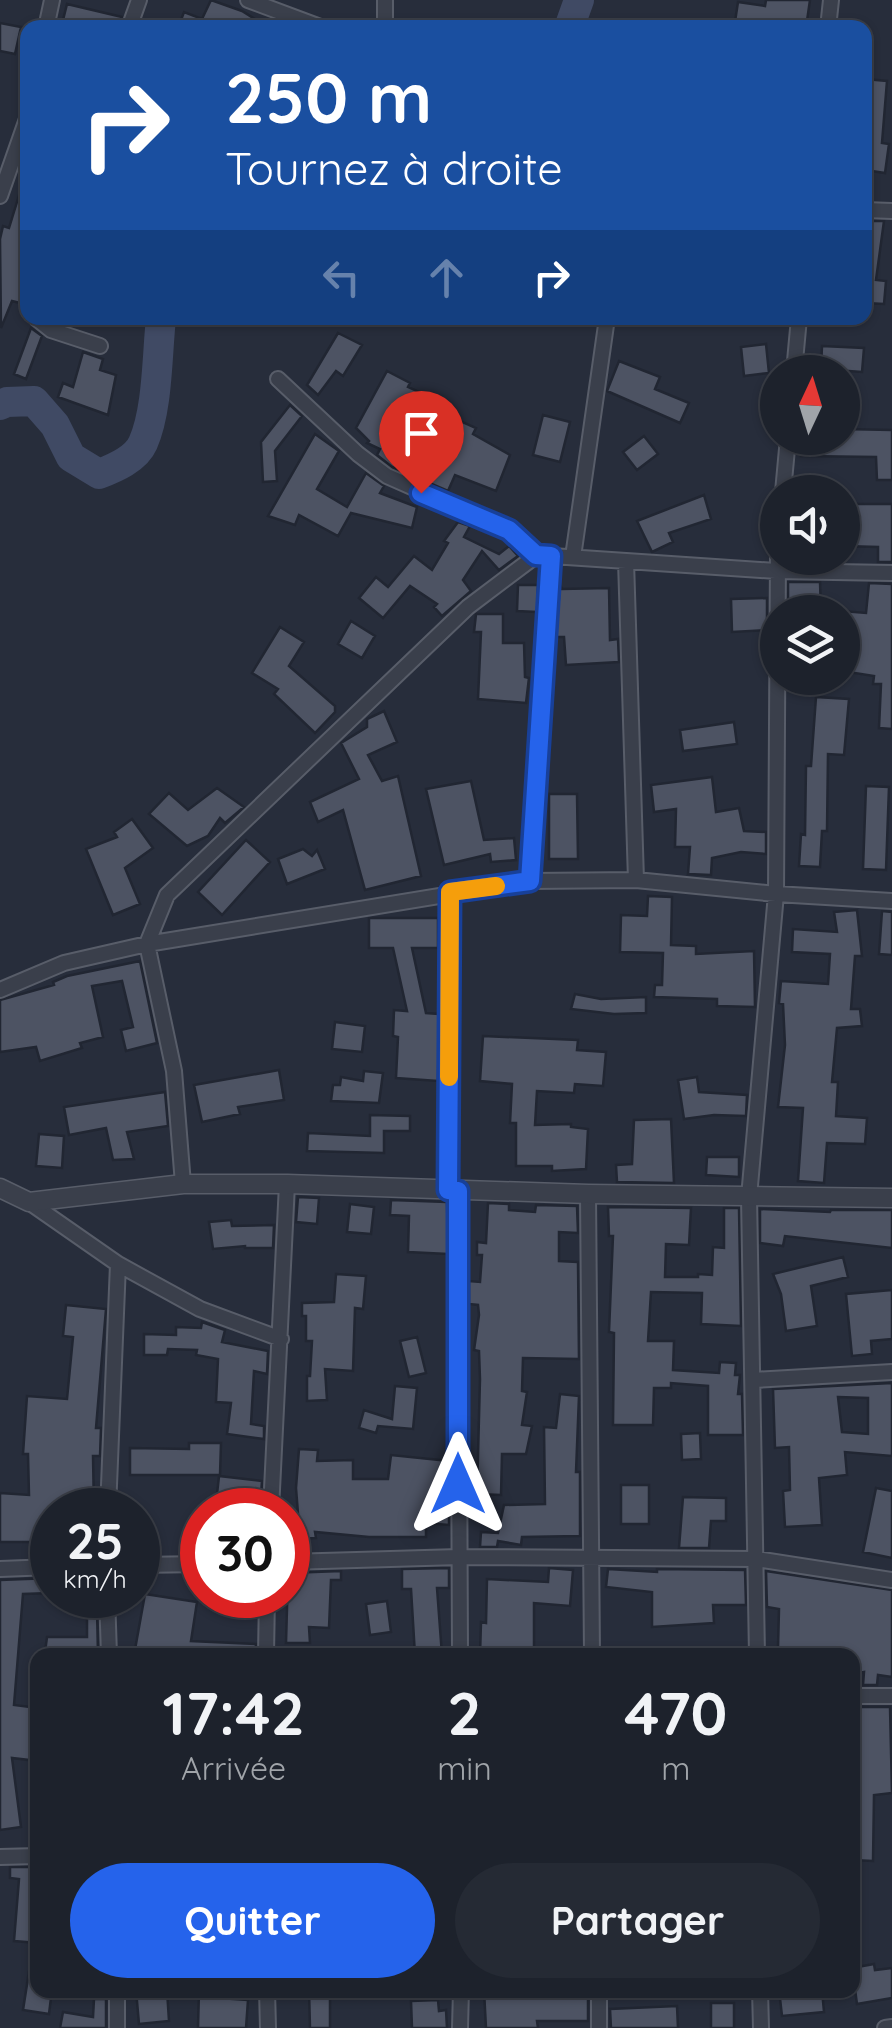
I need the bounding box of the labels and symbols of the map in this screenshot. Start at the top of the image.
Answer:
north arrow [760,355,860,455]
pin [379,391,464,494]
position arrow [406,1432,510,1536]
speed limit sign: 30 [180,1488,310,1618]

